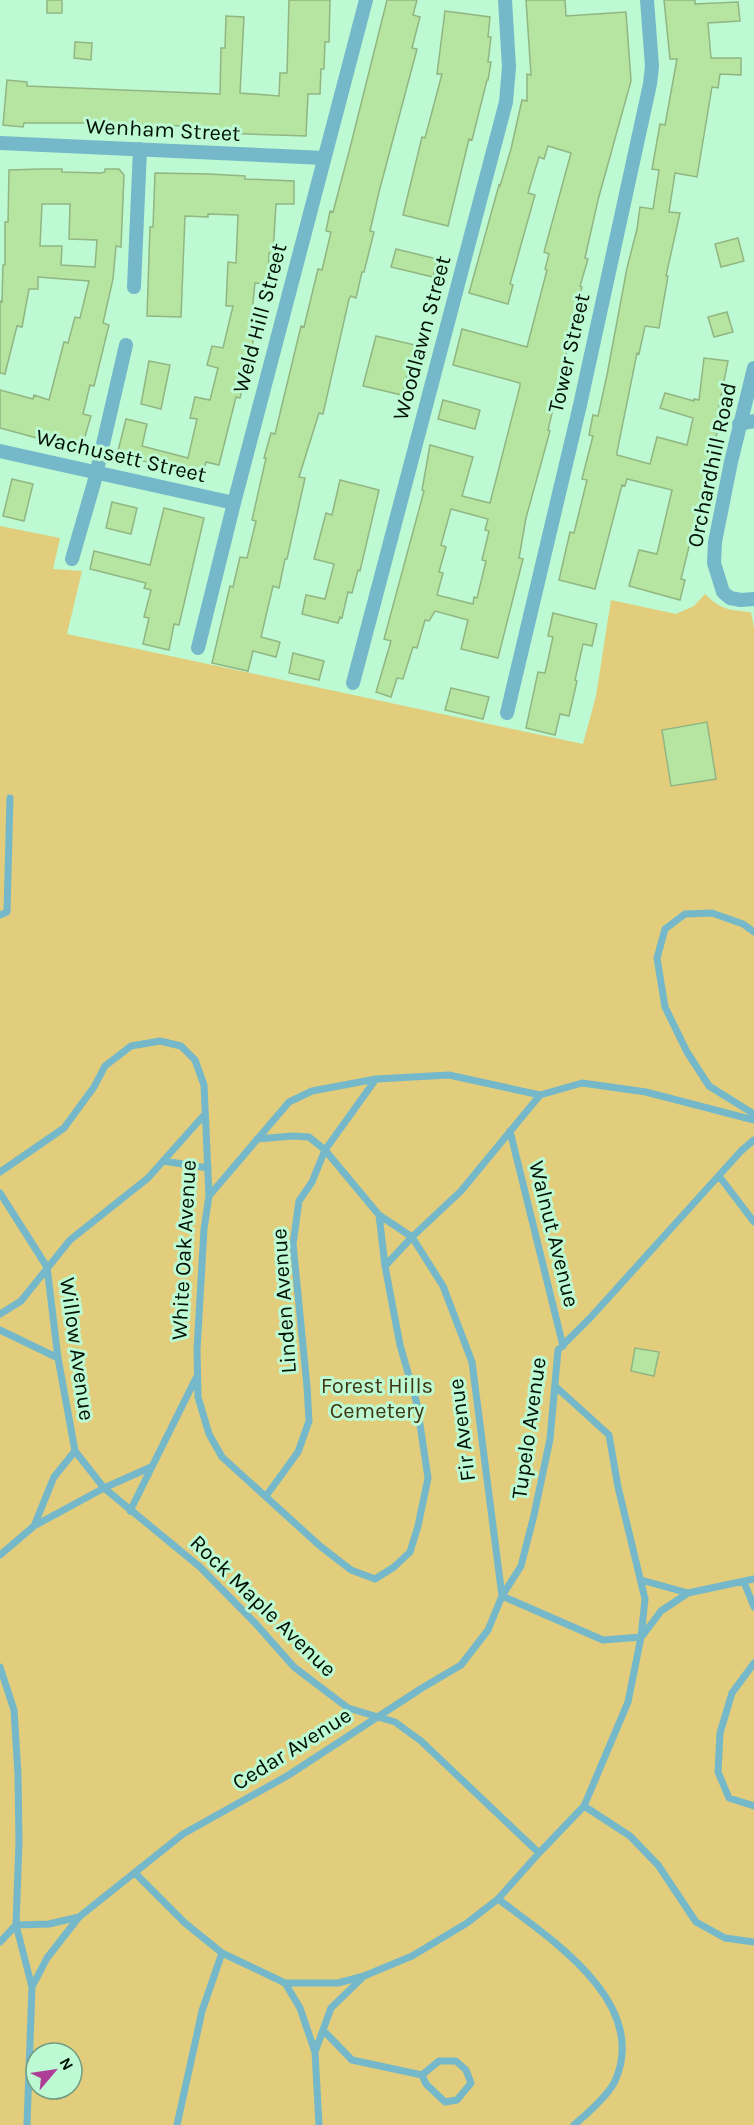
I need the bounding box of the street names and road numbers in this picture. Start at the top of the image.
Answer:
street label: Wenham Street [85,113,241,147]
street label: Weld Hill Street [228,240,292,396]
street label: Woodlawn Street [388,253,456,423]
street label: Tower Street [543,291,595,415]
street label: Orchardhill Road [682,380,742,550]
street label: Wachusett Street [33,424,209,488]
street label: Walnut Avenue [523,1158,585,1310]
street label: White Oak Avenue [166,1159,202,1341]
street label: Linden Avenue [266,1228,302,1374]
street label: Willow Avenue [54,1276,100,1422]
street label: Tupelo Avenue [506,1355,552,1501]
street label: Fir Avenue [443,1377,481,1483]
street label: Rock Maple Avenue [184,1530,342,1682]
street label: Cedar Avenue [228,1702,356,1796]

